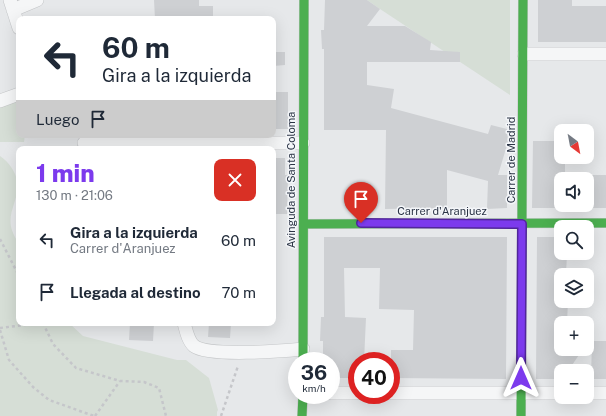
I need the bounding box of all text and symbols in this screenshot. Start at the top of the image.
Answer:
text: 60 m [102,31,170,64]
icon: left [36,32,88,84]
text: Gira a la izquierda [102,65,251,86]
icon: arrive [87,108,109,130]
text: Luego [36,111,79,128]
street label: Avinguda de Santa Coloma [285,112,297,248]
street label: Carrer de Madrid [505,117,517,203]
north arrow [554,124,594,164]
map controls [554,124,594,404]
text: 1 min [36,159,95,187]
button: close [214,159,256,201]
button: sound [554,172,594,212]
pin [344,182,378,223]
text: 130 m · 21:06 [36,188,113,203]
icon: arrive [350,188,372,210]
street label: Carrer d'Aranjuez [397,205,487,217]
button: search [554,220,594,260]
text: Gira a la izquierda [70,224,198,241]
icon: left [36,229,58,251]
text: 60 m [221,232,256,249]
text: Carrer d'Aranjuez [70,241,176,256]
button: layers [554,268,594,308]
icon: arrive [36,281,58,303]
text: Llegada al destino [70,284,201,301]
text: 70 m [221,284,256,301]
button: + [554,316,594,356]
speed limit sign: 40 [348,352,400,404]
position arrow [500,357,542,399]
text: 36 [301,361,327,385]
button: − [554,364,594,404]
text: km/h [302,382,326,394]

